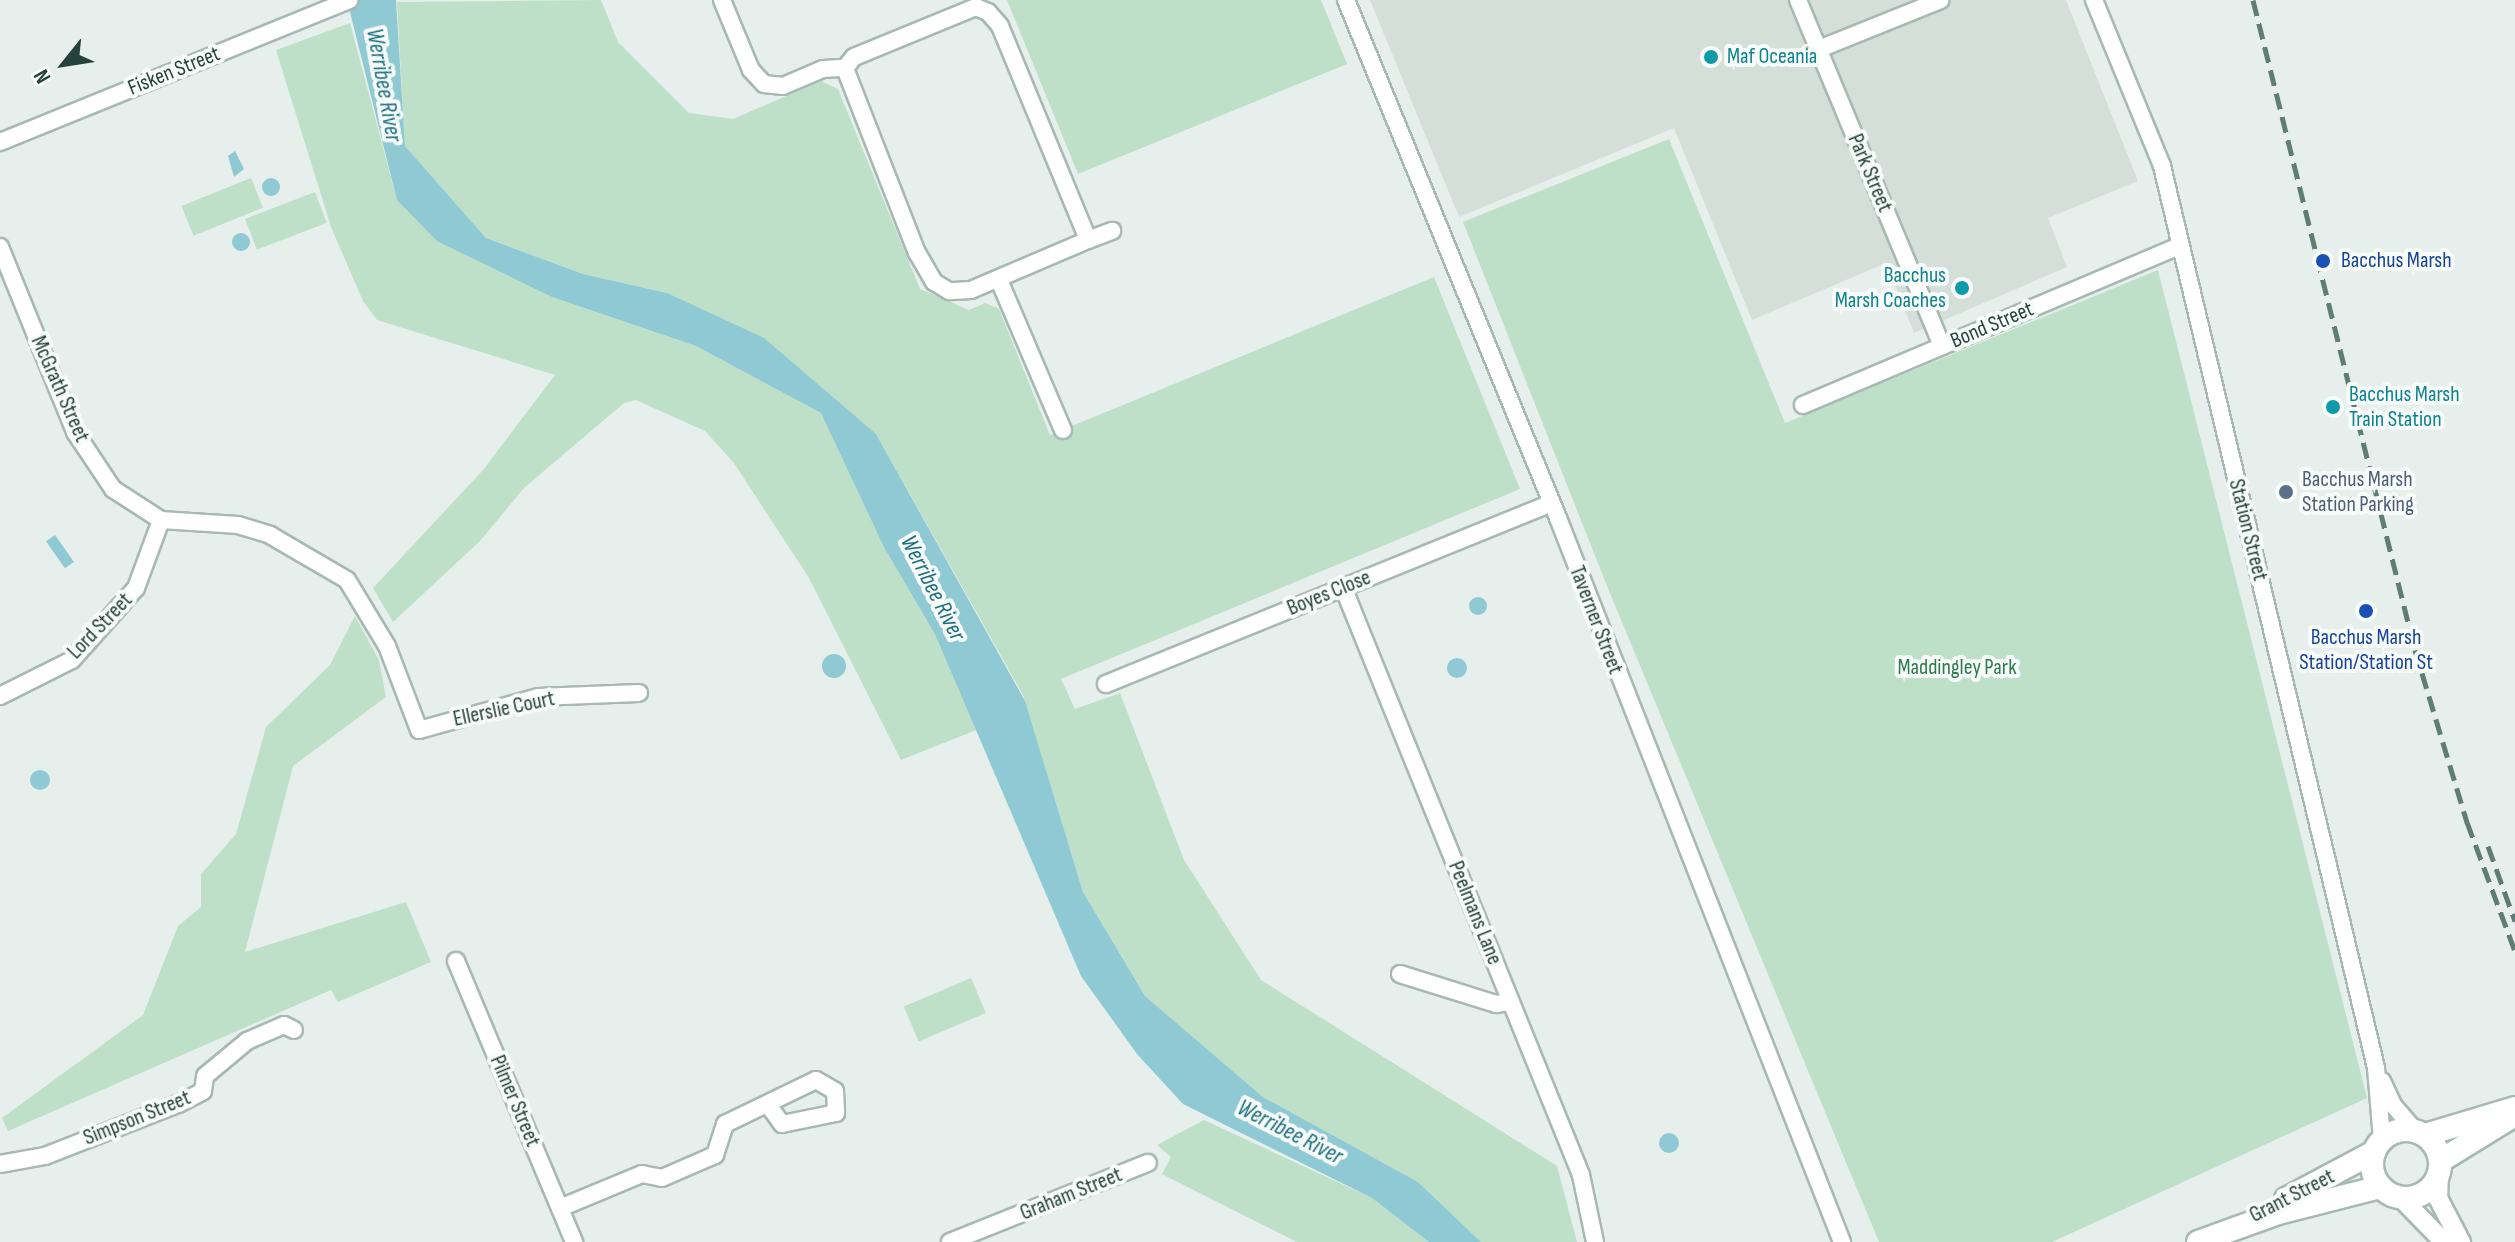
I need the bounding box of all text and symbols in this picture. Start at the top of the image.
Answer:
north arrow [24,24,104,104]
water label: Werribee River [360,26,408,144]
street label: Fisken Street [124,41,224,101]
place label: Maf Oceania [1727,44,1817,70]
marker: Maf Oceania [1702,48,1720,66]
text: N [28,64,57,88]
street label: Park Street [1842,130,1898,216]
place label: Bacchus Marsh [2341,248,2452,274]
marker: Bacchus Marsh [2312,250,2334,272]
place label: Bacchus Marsh Coaches [1835,262,1946,314]
marker: Bacchus Marsh Coaches [1953,279,1971,297]
street label: Bond Street [1947,296,2037,354]
street label: McGrath Street [25,332,95,446]
place label: Bacchus Marsh Train Station [2349,381,2460,432]
marker: Bacchus Marsh Train Station [2324,398,2342,416]
place label: Bacchus Marsh Station Parking [2302,466,2414,518]
street label: Station Street [2223,476,2273,584]
marker: Bacchus Marsh Station Parking [2277,483,2295,501]
water label: Werribee River [894,530,972,646]
street label: Taverner Street [1563,562,1629,678]
street label: Boyes Close [1283,564,1375,622]
street label: Lord Street [62,587,138,665]
marker: Bacchus Marsh Station/Station St [2357,602,2375,620]
place label: Bacchus Marsh Station/Station St [2299,624,2433,676]
park label: Maddingley Park [1897,655,2017,681]
street label: Ellerslie Court [451,685,557,733]
street label: Peelmans Lane [1442,857,1508,969]
street label: Pilmer Street [484,1051,546,1151]
street label: Simpson Street [80,1085,194,1151]
water label: Werribee River [1232,1093,1348,1171]
street label: Graham Street [1016,1162,1126,1226]
street label: Grant Street [2245,1163,2339,1229]

